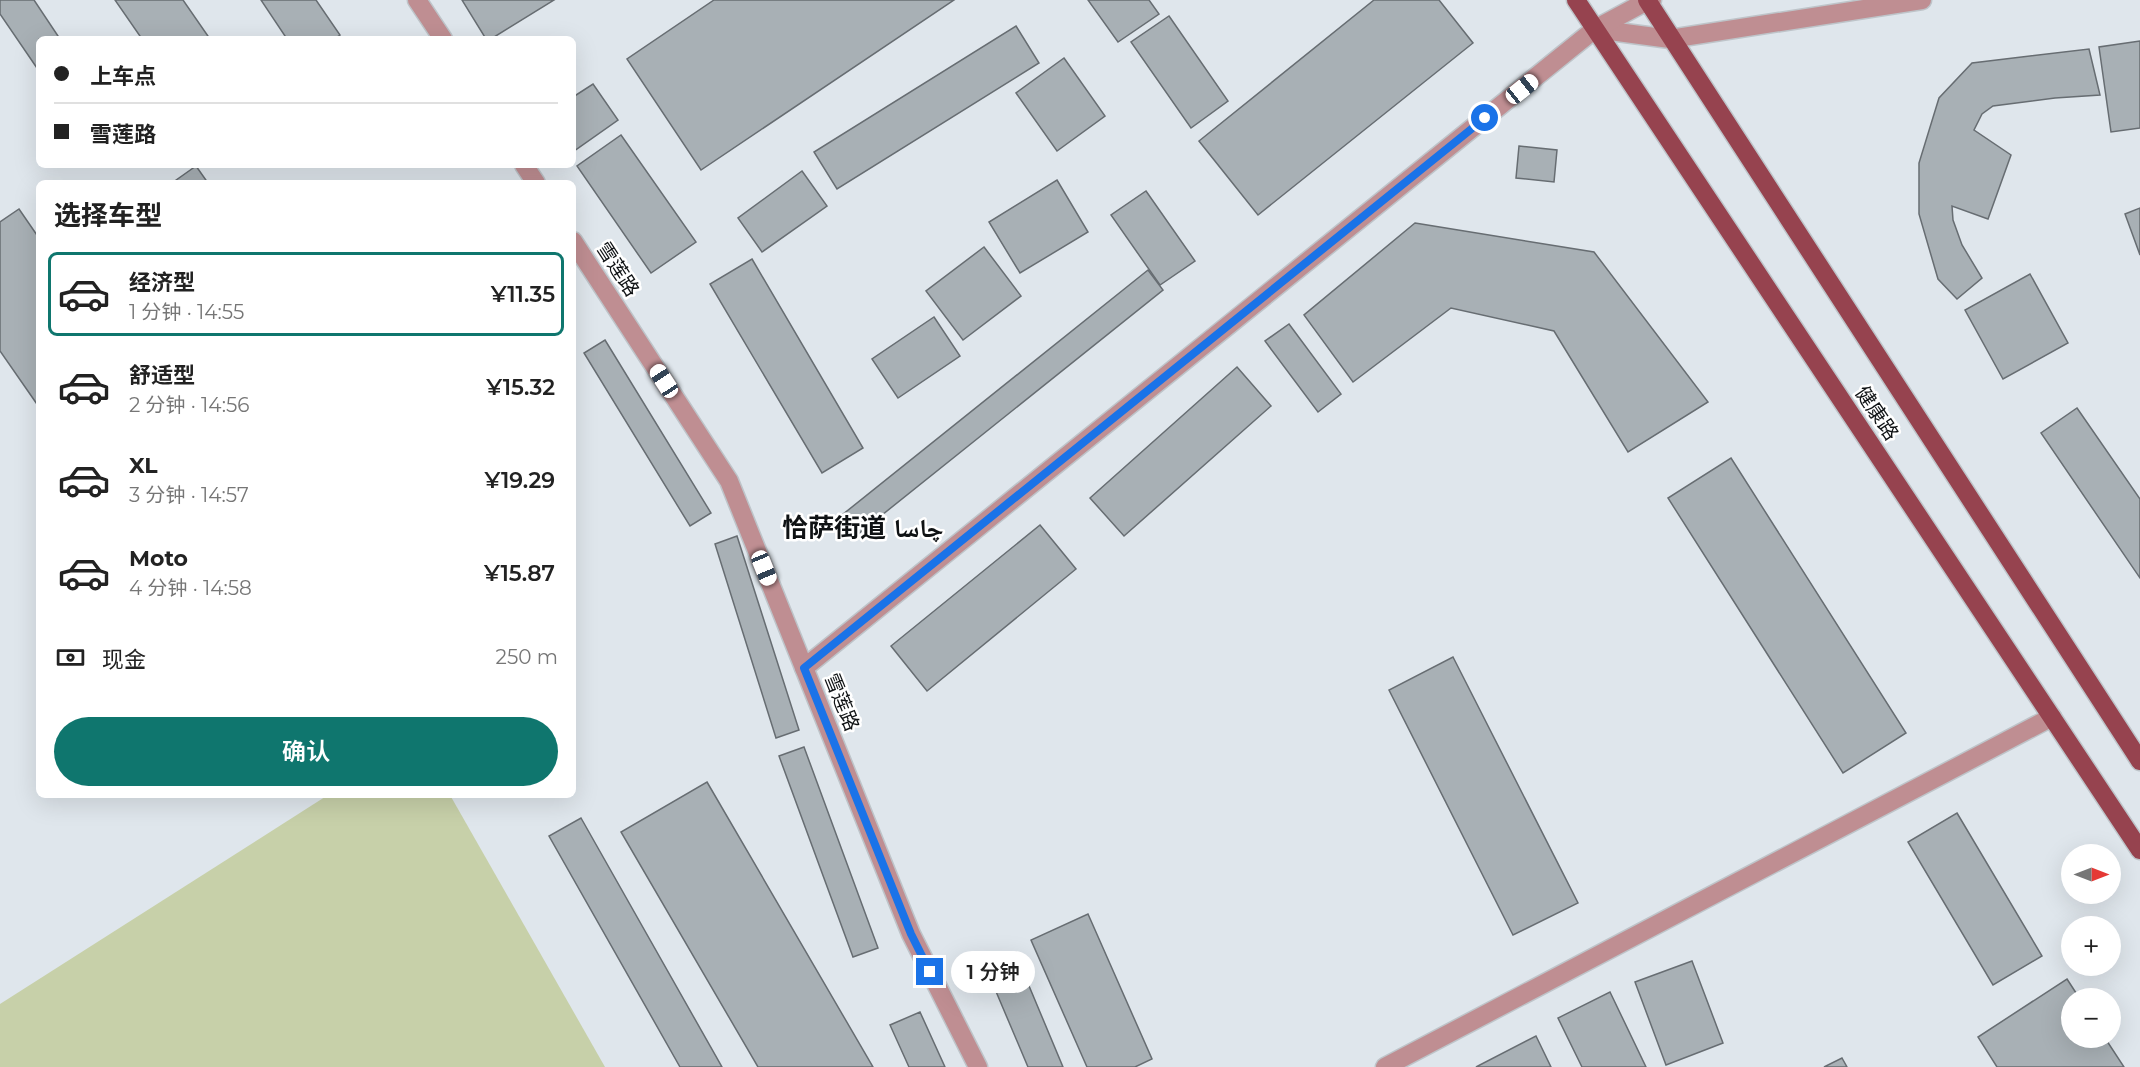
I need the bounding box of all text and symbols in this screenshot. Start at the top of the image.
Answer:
text: 上车点 [90,63,156,90]
car [1502,71,1542,107]
route start [1471,104,1498,131]
text: 雪莲路 [90,121,156,148]
text: 选择车型 [54,199,162,232]
street label: 雪莲路 [592,237,644,301]
icon: car [57,267,111,321]
text: 经济型 [129,269,195,296]
text: ¥11.35 [491,281,555,308]
text: 1 分钟 · 14:55 [129,300,244,324]
icon: car [57,360,111,414]
car [647,361,681,401]
text: 舒适型 [129,362,195,389]
text: ¥15.32 [486,374,555,401]
street label: 健康路 [1850,381,1904,445]
text: 2 分钟 · 14:56 [129,393,249,417]
text: XL [129,452,158,479]
icon: car [57,453,111,507]
text: ¥19.29 [484,467,555,494]
text: 3 分钟 · 14:57 [129,483,249,507]
district label: 恰萨街道 چاسا [782,512,944,544]
text: Moto [129,545,188,572]
icon: car [57,546,111,600]
car [749,548,779,588]
text: ¥15.87 [484,560,555,587]
text: 4 分钟 · 14:58 [129,576,252,600]
icon: cash [54,641,87,674]
text: 250 m [496,645,558,669]
text: 现金 [102,646,146,673]
street label: 雪莲路 [820,670,864,734]
button: 确认 [54,717,558,786]
north arrow [2061,844,2121,904]
map controls [2061,844,2121,1048]
button: + [2061,916,2121,976]
callout: 1 分钟 [951,951,1035,993]
route end [916,958,943,985]
text: 1 分钟 [966,960,1020,984]
button: − [2061,988,2121,1048]

